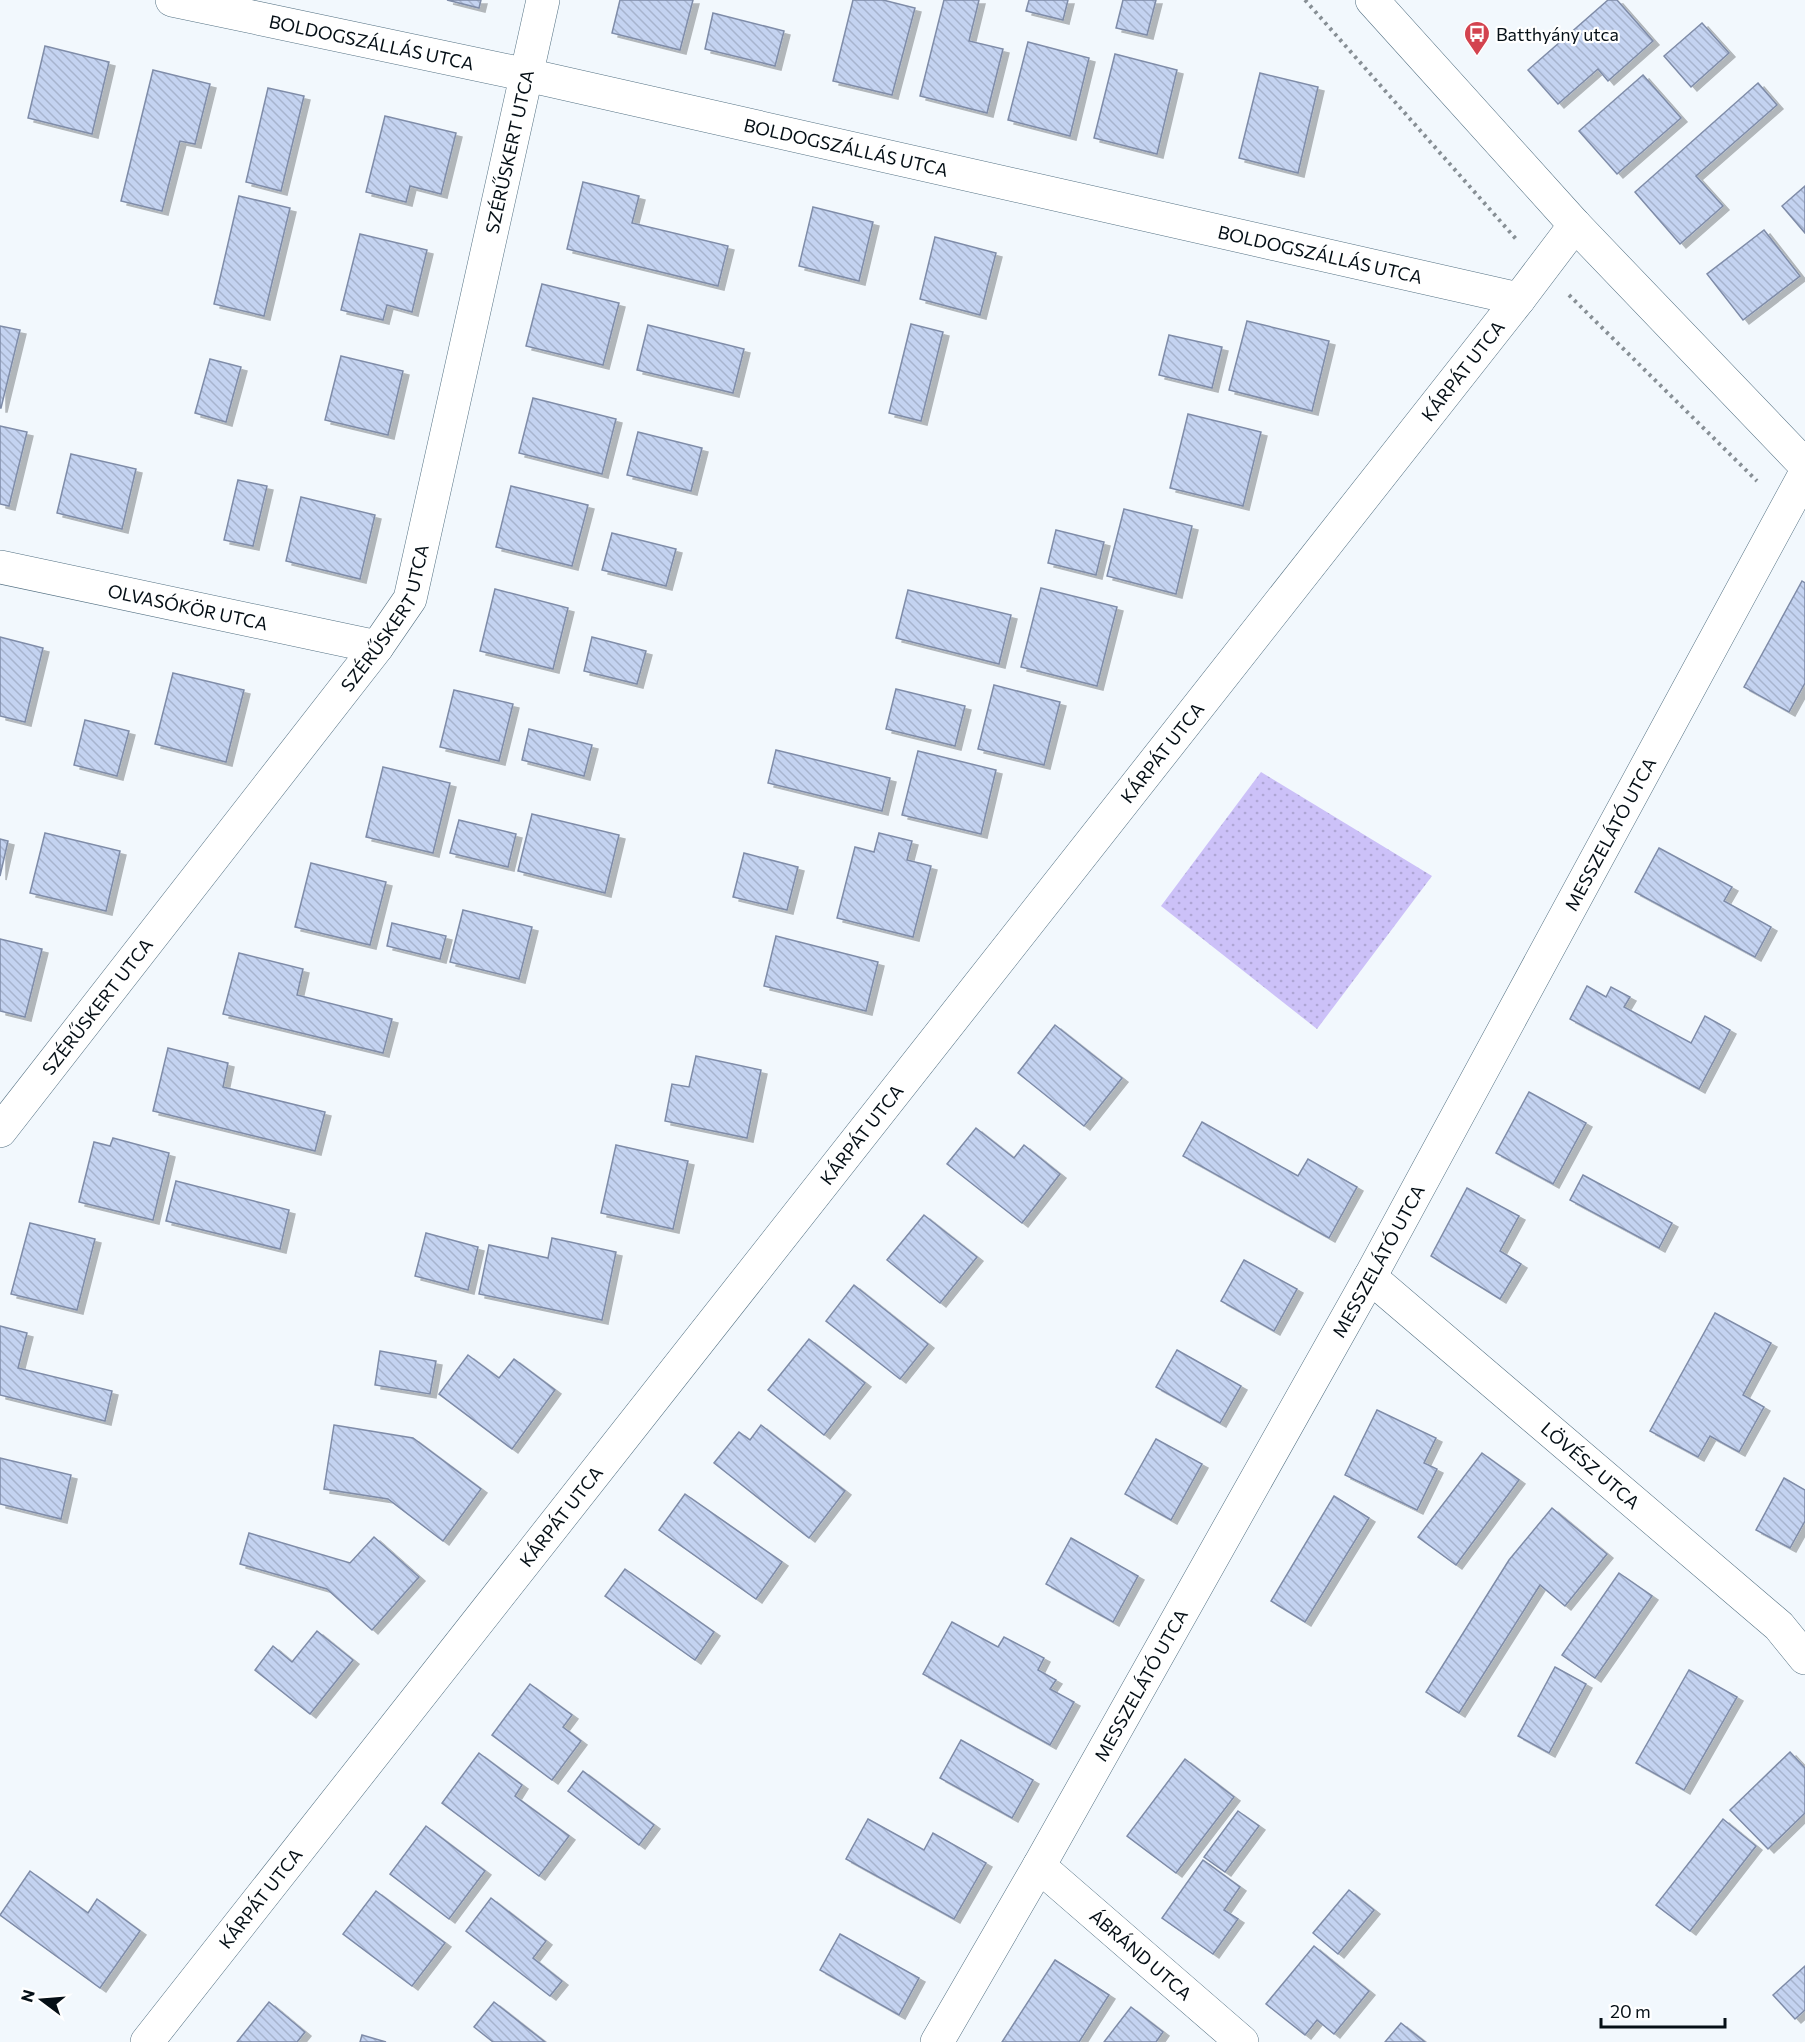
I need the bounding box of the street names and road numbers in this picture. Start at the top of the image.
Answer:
street label: BOLDOGSZÁLLÁS UTCA [267,10,476,75]
street label: SZÉRŰSKERT UTCA [480,68,538,236]
street label: BOLDOGSZÁLLÁS UTCA [742,113,950,181]
street label: BOLDOGSZÁLLÁS UTCA [1216,220,1424,288]
street label: KÁRPÁT UTCA [1416,316,1509,425]
street label: SZÉRŰSKERT UTCA [336,542,433,696]
street label: OLVASÓKÖR UTCA [106,579,270,635]
street label: KÁRPÁT UTCA [1116,698,1208,807]
street label: MESSZELÁTÓ UTCA [1560,753,1660,914]
street label: SZÉRŰSKERT UTCA [37,934,157,1079]
street label: KÁRPÁT UTCA [815,1080,908,1189]
street label: MESSZELÁTÓ UTCA [1327,1181,1429,1341]
street label: LÖVÉSZ UTCA [1537,1417,1644,1513]
street label: KÁRPÁT UTCA [515,1462,607,1571]
street label: MESSZELÁTÓ UTCA [1089,1605,1192,1765]
street label: KÁRPÁT UTCA [214,1844,306,1953]
street label: ÁBRÁND UTCA [1086,1904,1196,2005]

